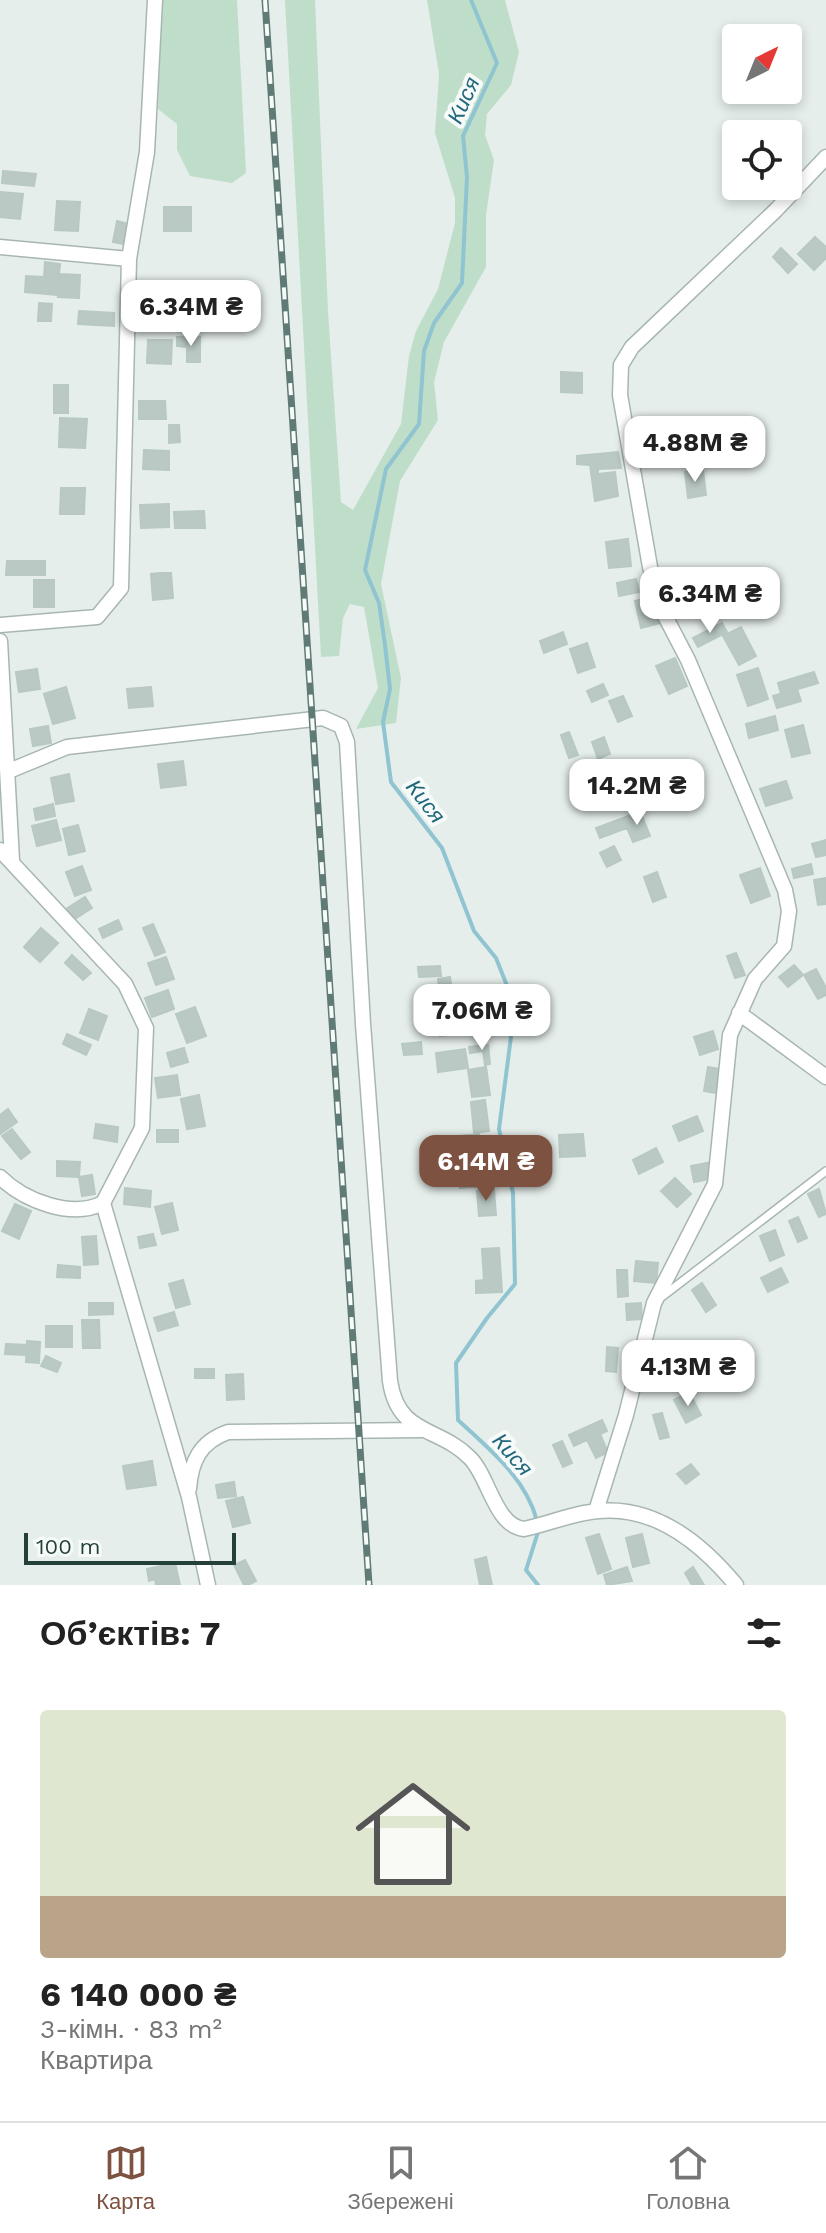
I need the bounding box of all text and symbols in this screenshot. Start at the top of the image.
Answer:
north arrow [722,24,802,104]
map controls [722,24,802,200]
water label: Кися [442,73,485,127]
button: locate [722,120,802,200]
pin: 6.34M ₴ [117,280,265,348]
text: 6.34M ₴ [139,291,243,321]
pin: 4.88M ₴ [621,416,769,484]
text: 4.88M ₴ [642,427,748,457]
pin: 6.34M ₴ [636,567,784,635]
text: 6.34M ₴ [658,578,762,608]
pin: 14.2M ₴ [563,759,711,827]
text: 14.2M ₴ [587,770,687,800]
water label: Кися [401,775,450,828]
pin: 7.06M ₴ [408,984,556,1052]
text: 7.06M ₴ [431,995,533,1025]
pin: 6.14M ₴ [412,1135,560,1203]
text: 6.14M ₴ [437,1146,535,1176]
pin: 4.13M ₴ [614,1340,762,1408]
text: 4.13M ₴ [640,1351,736,1381]
water label: Кися [487,1428,538,1481]
scale bar [24,1529,236,1565]
text: 100 m [36,1534,100,1559]
icon: filters [742,1611,786,1655]
text: Об’єктів: 7 [40,1613,220,1653]
icon: home [341,1762,485,1906]
text: 6 140 000 ₴ [40,1974,237,2014]
text: 3-кімн. · 83 m² [40,2014,222,2044]
text: Квартира [40,2045,152,2075]
tab: Карта [96,2141,155,2215]
tab: Збережені [348,2141,454,2215]
tab: Головна [646,2141,730,2215]

